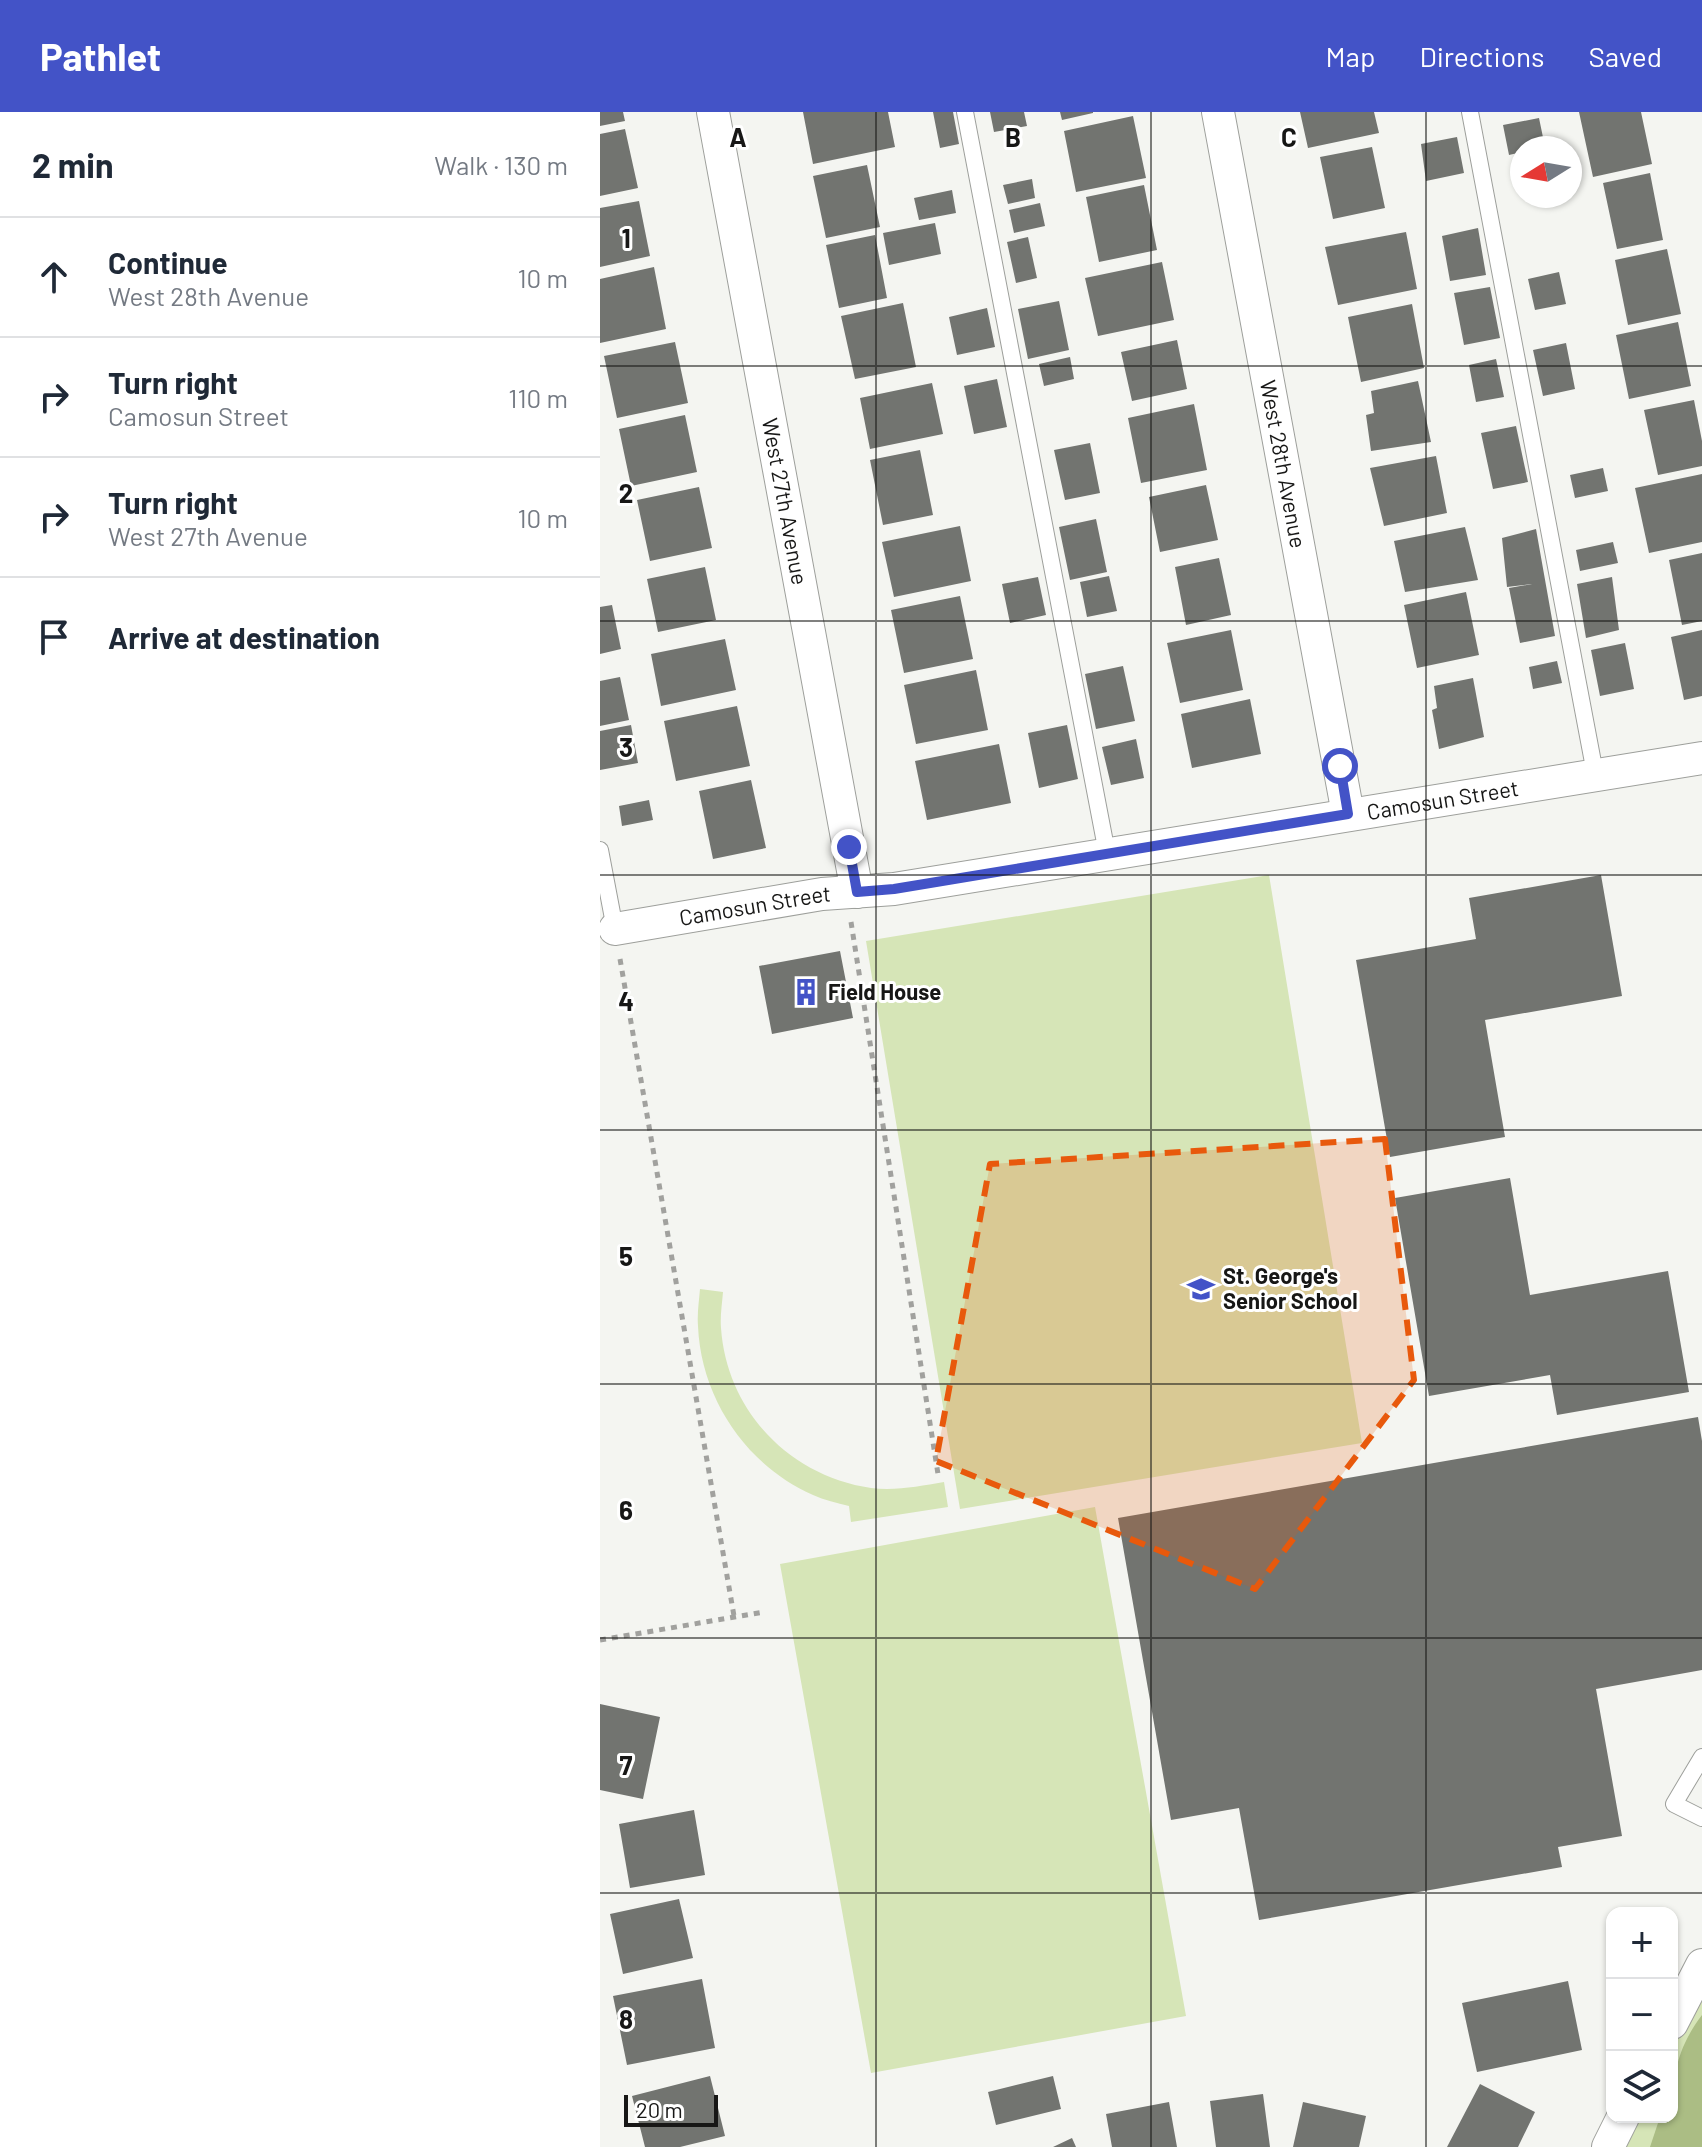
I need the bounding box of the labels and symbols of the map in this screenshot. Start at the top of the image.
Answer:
text: A [729,121,747,152]
text: B [1005,121,1021,152]
text: C [1281,121,1297,152]
north arrow [1510,136,1582,208]
text: 1 [621,222,631,253]
street label: West 28th Avenue [1256,378,1312,550]
street label: West 27th Avenue [758,416,814,587]
text: 2 [619,477,633,508]
text: 3 [619,731,633,762]
route start [1322,748,1358,784]
street label: Camosun Street [1365,774,1520,824]
route end [831,829,867,865]
street label: Camosun Street [677,879,832,930]
building icon: Field House [791,977,821,1007]
place label: Field House [828,978,941,1004]
text: 4 [618,985,634,1016]
text: 5 [619,1240,633,1271]
place label: St. George's Senior School [1223,1262,1358,1313]
school or university icon: St. George's Senior School [1186,1274,1216,1304]
text: 6 [619,1494,633,1525]
text: 7 [620,1749,633,1780]
text: 8 [619,2003,633,2034]
scale bar [624,2091,718,2127]

